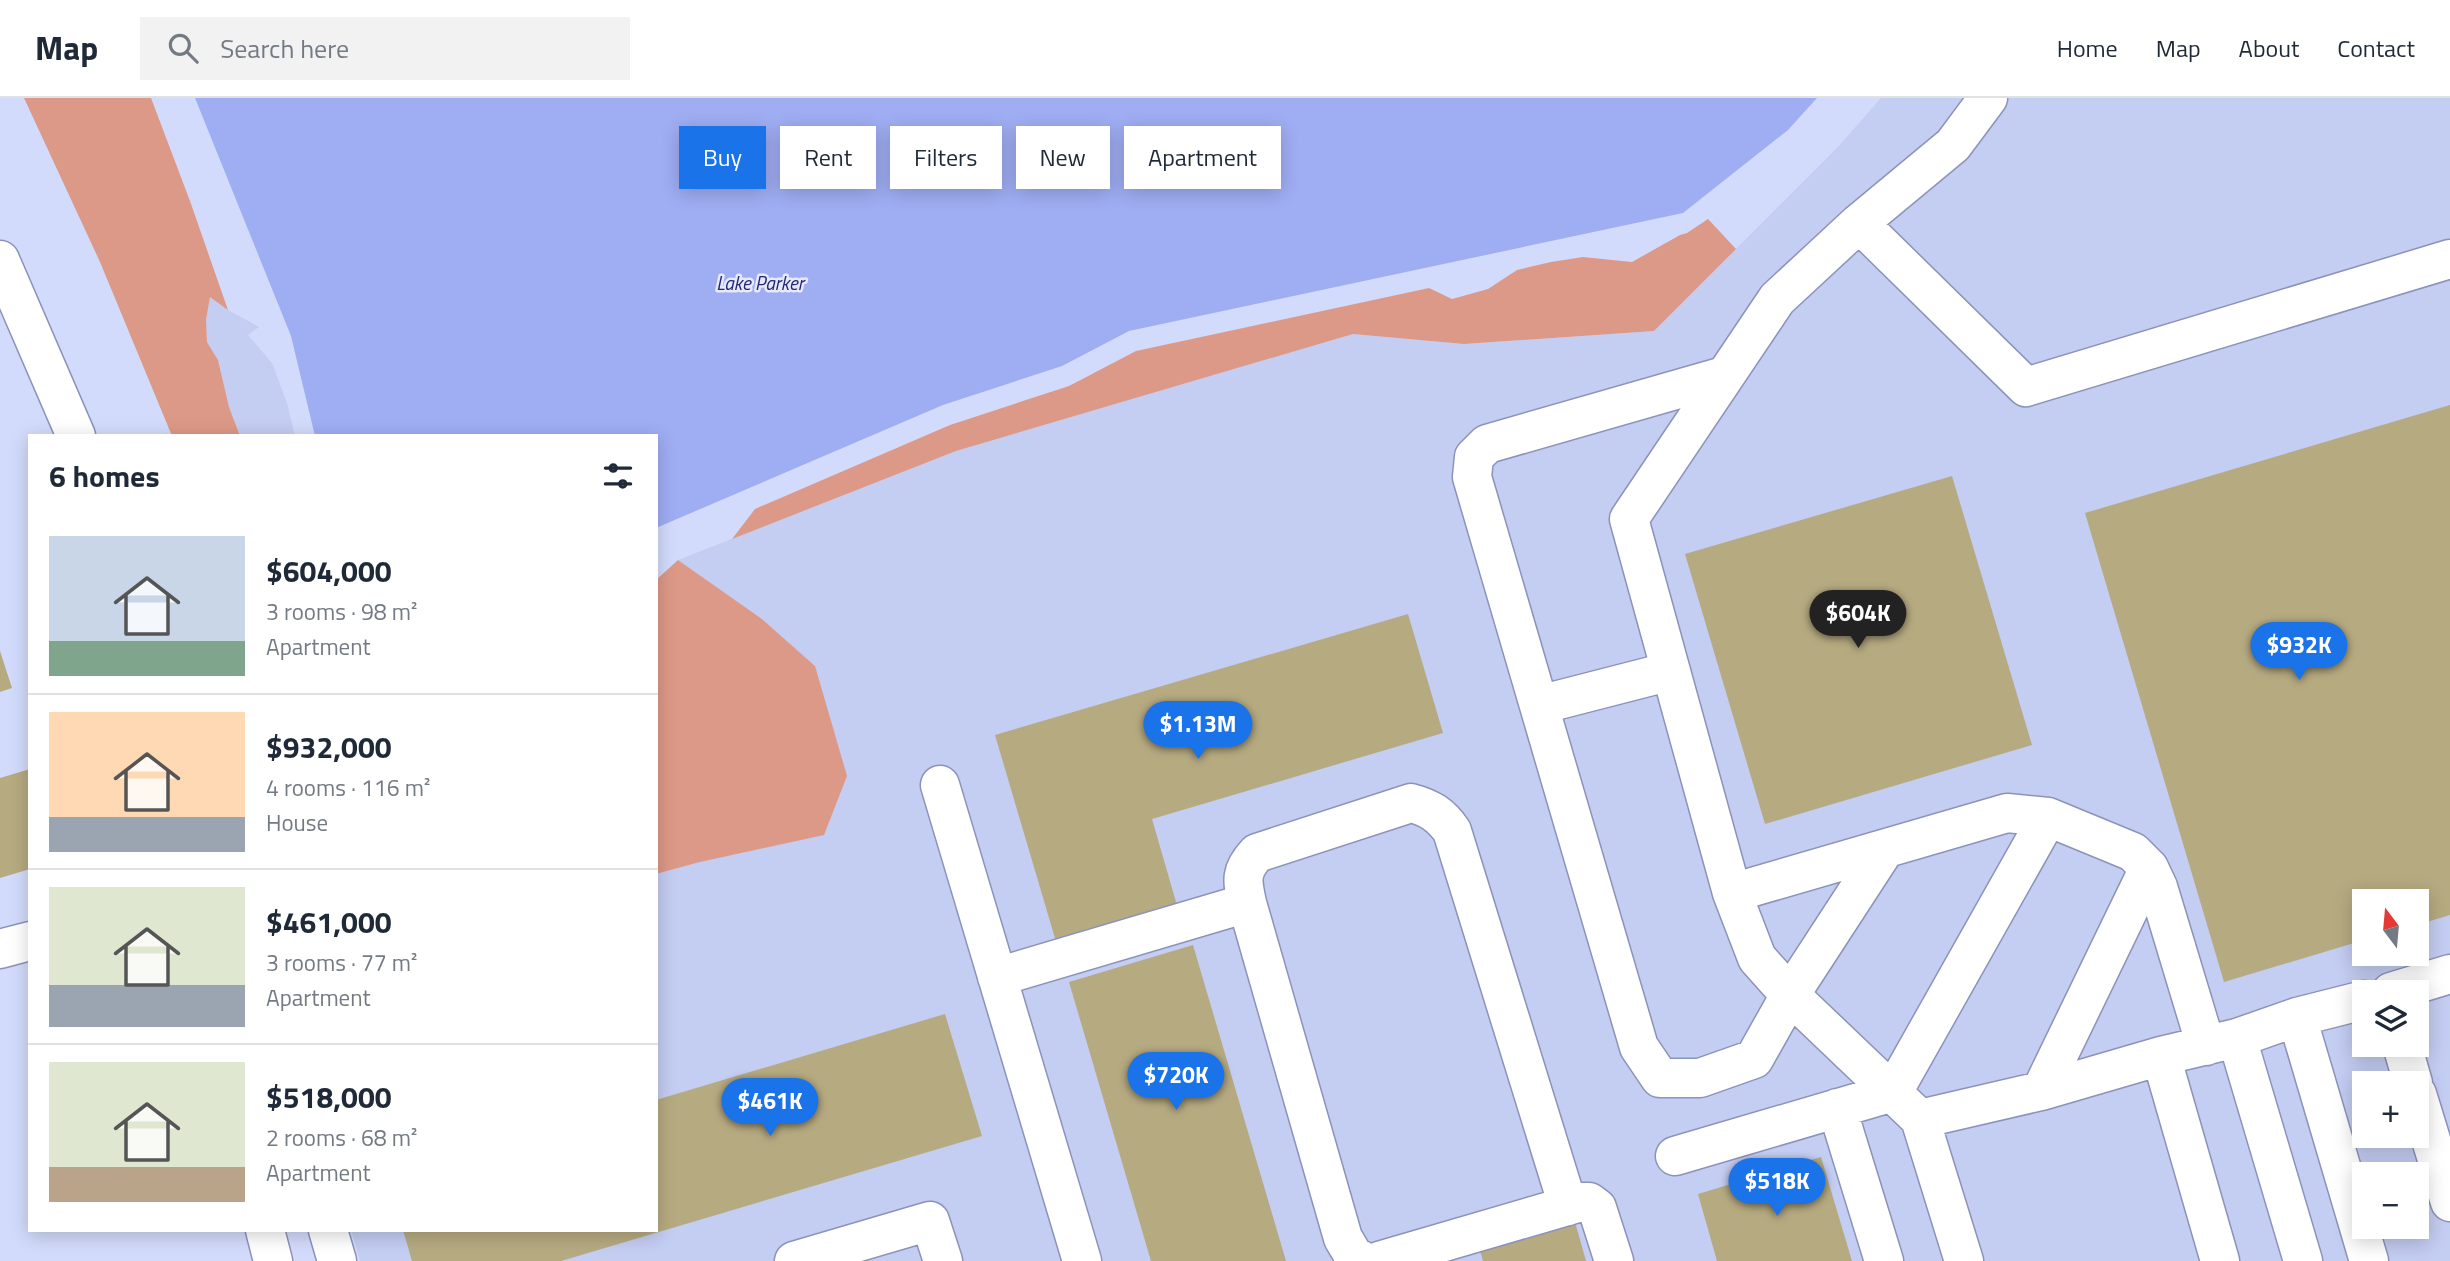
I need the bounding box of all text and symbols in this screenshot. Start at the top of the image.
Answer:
search box [140,17,630,80]
text: Map [35,23,98,73]
icon: search [164,29,202,67]
text: Search here [220,29,349,68]
text: Home [2057,30,2118,66]
text: Map [2156,30,2201,66]
text: About [2239,30,2299,66]
text: Contact [2337,30,2415,66]
chip: Buy [679,126,766,189]
chip: Rent [780,126,876,189]
chip: Filters [890,126,1002,189]
chip: New [1016,126,1110,189]
chip: Apartment [1124,126,1281,189]
water label: Lake Parker [716,268,806,297]
text: 6 homes [49,453,160,499]
icon: filters [599,457,637,495]
text: $604,000 [266,548,392,594]
icon: home [105,564,189,648]
pin: $604K [1809,590,1907,650]
text: 3 rooms · 98 m² [266,594,417,629]
text: $604K [1825,595,1891,630]
pin: $932K [2250,622,2348,682]
text: $932K [2266,627,2332,662]
text: Apartment [266,629,371,664]
pin: $1.13M [1141,702,1255,761]
text: $1.13M [1159,706,1237,741]
text: $932,000 [266,724,392,770]
icon: home [105,740,189,824]
text: 4 rooms · 116 m² [266,770,430,805]
text: House [266,805,328,840]
north arrow [2352,889,2429,966]
map controls [2352,889,2429,1239]
text: $461,000 [266,899,392,945]
icon: home [105,915,189,999]
text: 3 rooms · 77 m² [266,945,417,980]
text: Apartment [266,980,371,1015]
button: layers [2352,980,2429,1057]
pin: $720K [1127,1052,1225,1112]
text: $720K [1143,1057,1209,1092]
button: + [2352,1071,2429,1148]
text: $518,000 [266,1074,392,1120]
pin: $461K [721,1079,819,1138]
text: $461K [737,1083,803,1118]
icon: home [105,1090,189,1174]
text: 2 rooms · 68 m² [266,1120,417,1155]
text: Apartment [266,1155,371,1190]
pin: $518K [1728,1158,1826,1218]
button: − [2352,1162,2429,1239]
text: $518K [1744,1163,1810,1198]

